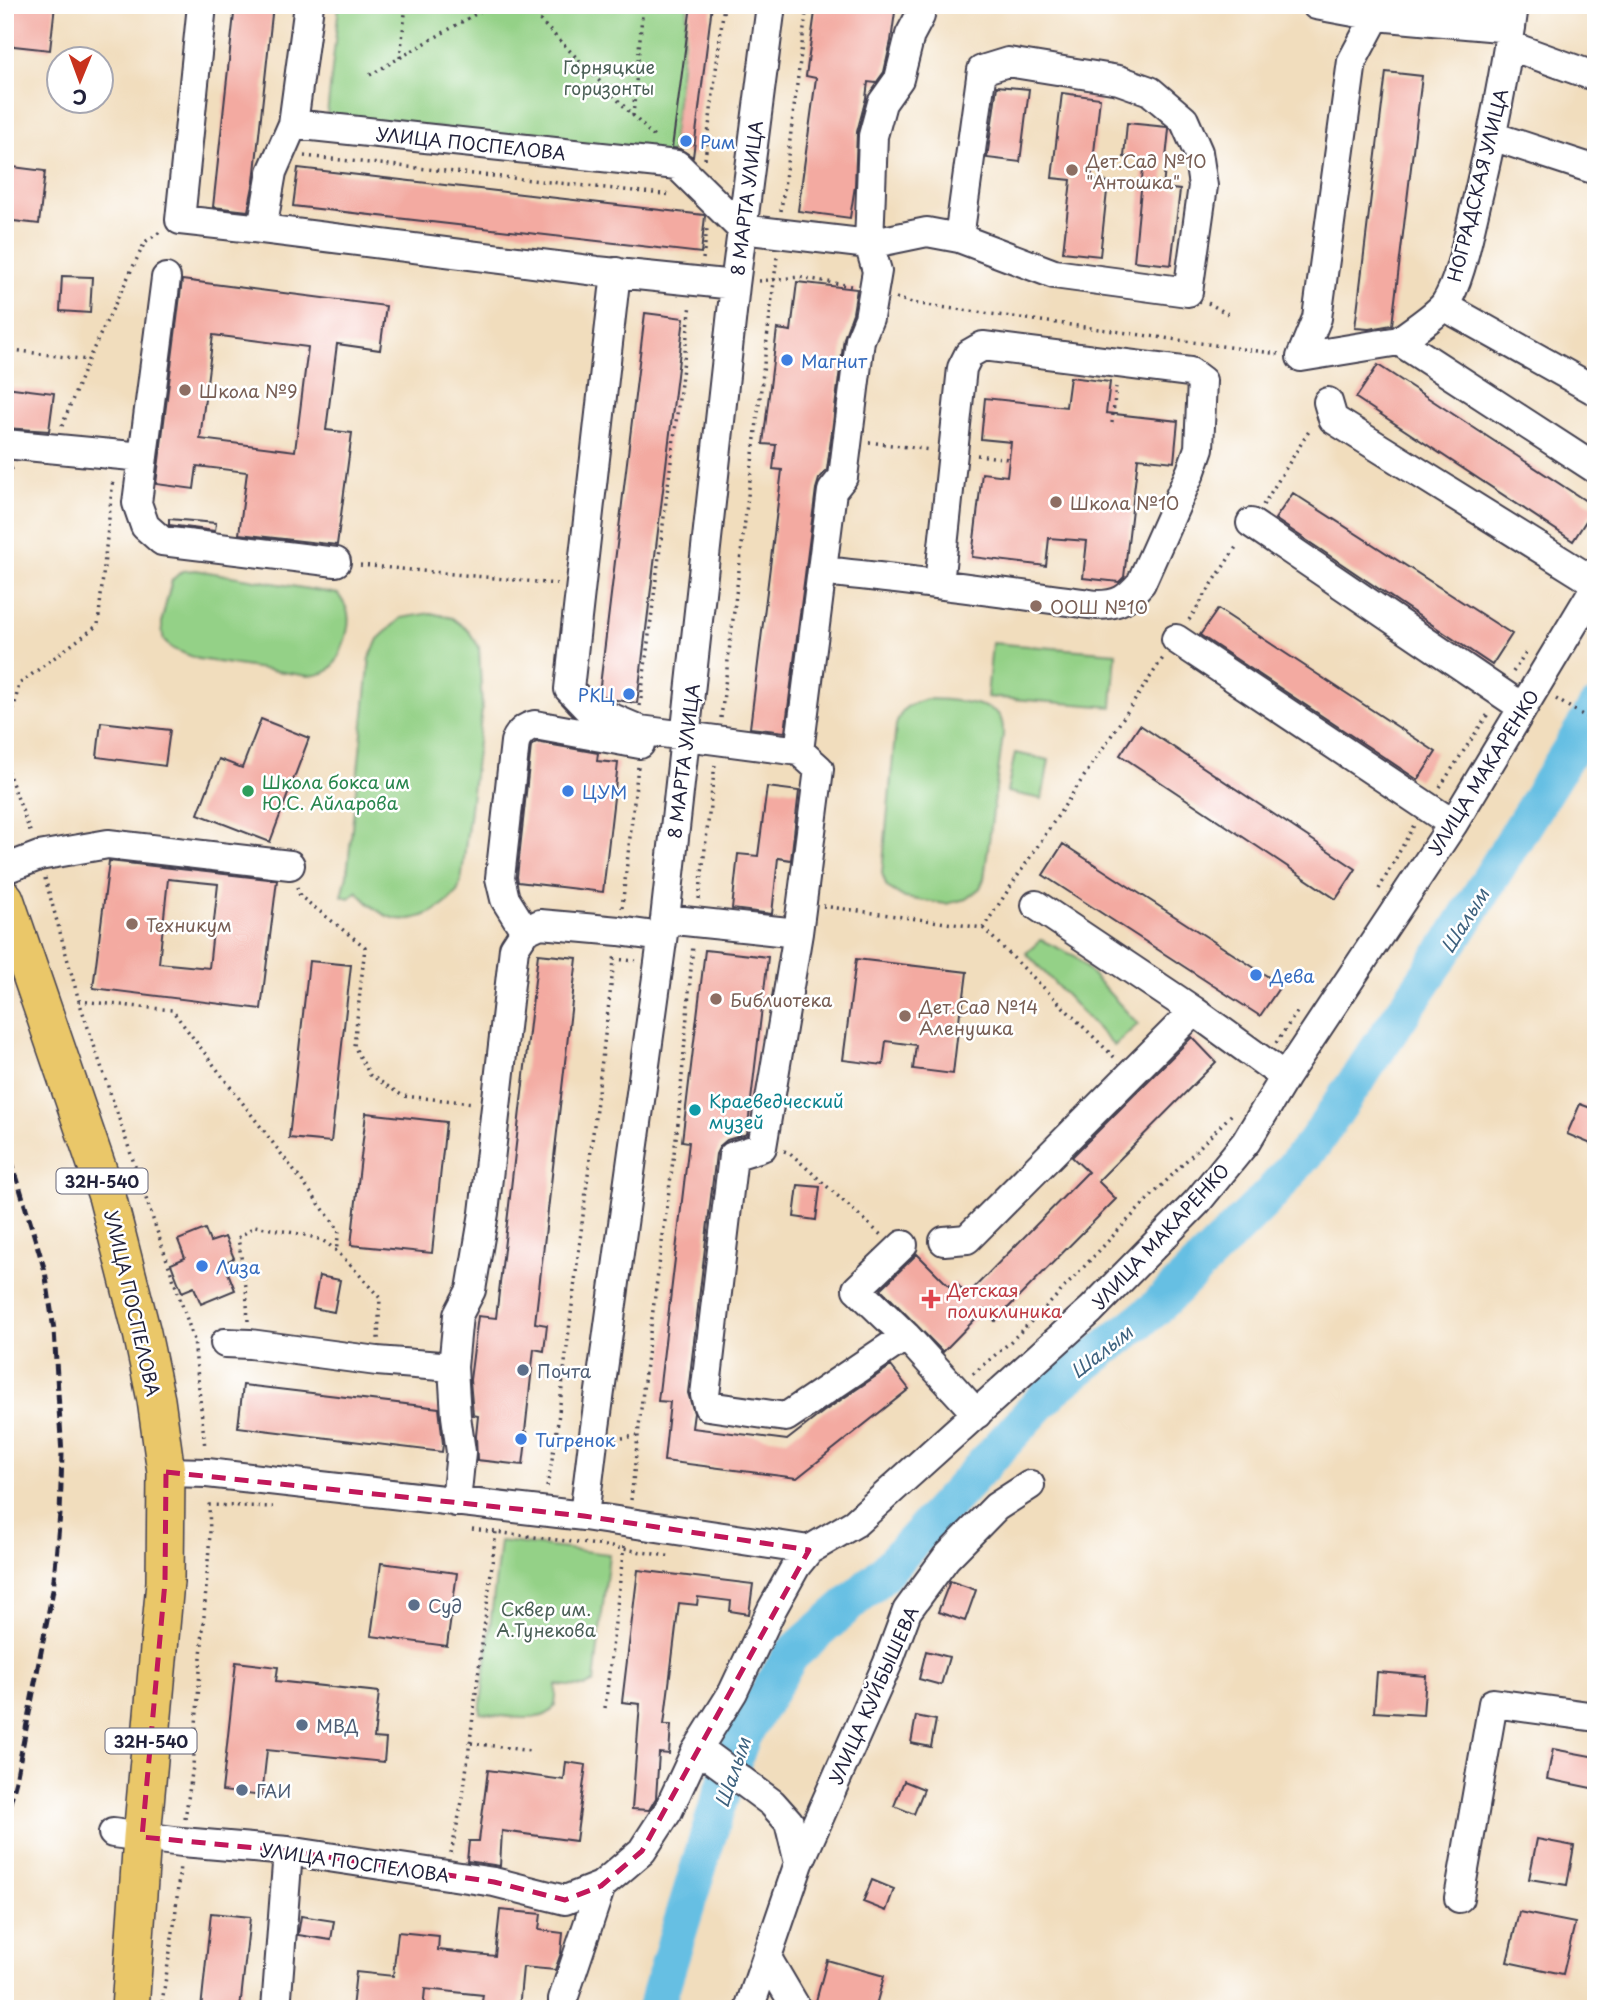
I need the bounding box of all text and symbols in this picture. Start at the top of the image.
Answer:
north arrow [46,46,116,116]
park label: Горняцкие горизонты [563,53,655,101]
text: С [72,84,87,112]
street label: НОГРАДСКАЯ УЛИЦА [1440,85,1514,284]
street label: 8 МАРТА УЛИЦА [723,119,769,277]
street label: УЛИЦА ПОСПЕЛОВА [375,120,567,166]
place label: Рим [700,128,736,155]
marker: Рим [678,133,694,149]
place label: Дет.Сад №10 "Антошка" [1085,147,1206,195]
marker: Дет.Сад №10 "Антошка" [1064,162,1080,178]
place label: Магнит [801,347,868,374]
marker: Магнит [779,352,795,368]
place label: Школа №9 [199,377,297,404]
marker: Школа №9 [177,382,193,398]
place label: Школа №10 [1070,489,1179,516]
marker: Школа №10 [1048,494,1064,510]
place label: ООШ №10 [1050,593,1148,620]
marker: ООШ №10 [1028,598,1044,614]
place label: РКЦ [578,681,615,708]
street label: 8 МАРТА УЛИЦА [660,682,706,840]
street label: УЛИЦА МАКАРЕНКО [1421,684,1545,860]
marker: РКЦ [621,686,637,702]
place label: Школа бокса им Ю.С. Айларова [262,768,410,816]
place label: ЦУМ [582,778,627,805]
marker: Школа бокса им Ю.С. Айларова [240,783,256,799]
marker: ЦУМ [560,783,576,799]
water label: Шалым [1433,882,1495,958]
place label: Техникум [146,911,232,938]
marker: Техникум [124,916,140,932]
place label: Дева [1269,962,1315,989]
marker: Дева [1248,967,1264,983]
place label: Библиотека [730,986,833,1013]
marker: Библиотека [708,991,724,1007]
place label: Дет.Сад №14 Аленушка [918,993,1038,1041]
marker: Дет.Сад №14 Аленушка [897,1008,913,1024]
place label: Краеведческий музей [709,1087,844,1135]
marker: Краеведческий музей [687,1102,703,1118]
street label: УЛИЦА МАКАРЕНКО [1085,1157,1235,1315]
road number: 32Н-540 [56,1168,148,1194]
street label: УЛИЦА ПОСПЕЛОВА [98,1207,168,1399]
place label: Лиза [216,1253,261,1280]
marker: Лиза [194,1258,210,1274]
place label: Детская поликлиника [946,1276,1063,1324]
marker: Детская поликлиника [921,1289,941,1309]
water label: Шалым [1064,1318,1138,1384]
place label: Почта [537,1357,592,1384]
marker: Почта [515,1362,531,1378]
place label: Тигренок [535,1426,616,1453]
marker: Тигренок [513,1431,529,1447]
place label: Суд [428,1592,462,1619]
park label: Сквер им. А.Тунекова [496,1595,597,1643]
marker: Суд [406,1597,422,1613]
street label: УЛИЦА КУЙБЫШЕВА [822,1602,924,1788]
place label: МВД [316,1712,359,1739]
marker: МВД [294,1717,310,1733]
road number: 32Н-540 [106,1728,196,1754]
water label: Шалым [707,1733,757,1811]
place label: ГАИ [256,1777,291,1804]
marker: ГАИ [234,1782,250,1798]
street label: УЛИЦА ПОСПЕЛОВА [259,1835,451,1889]

